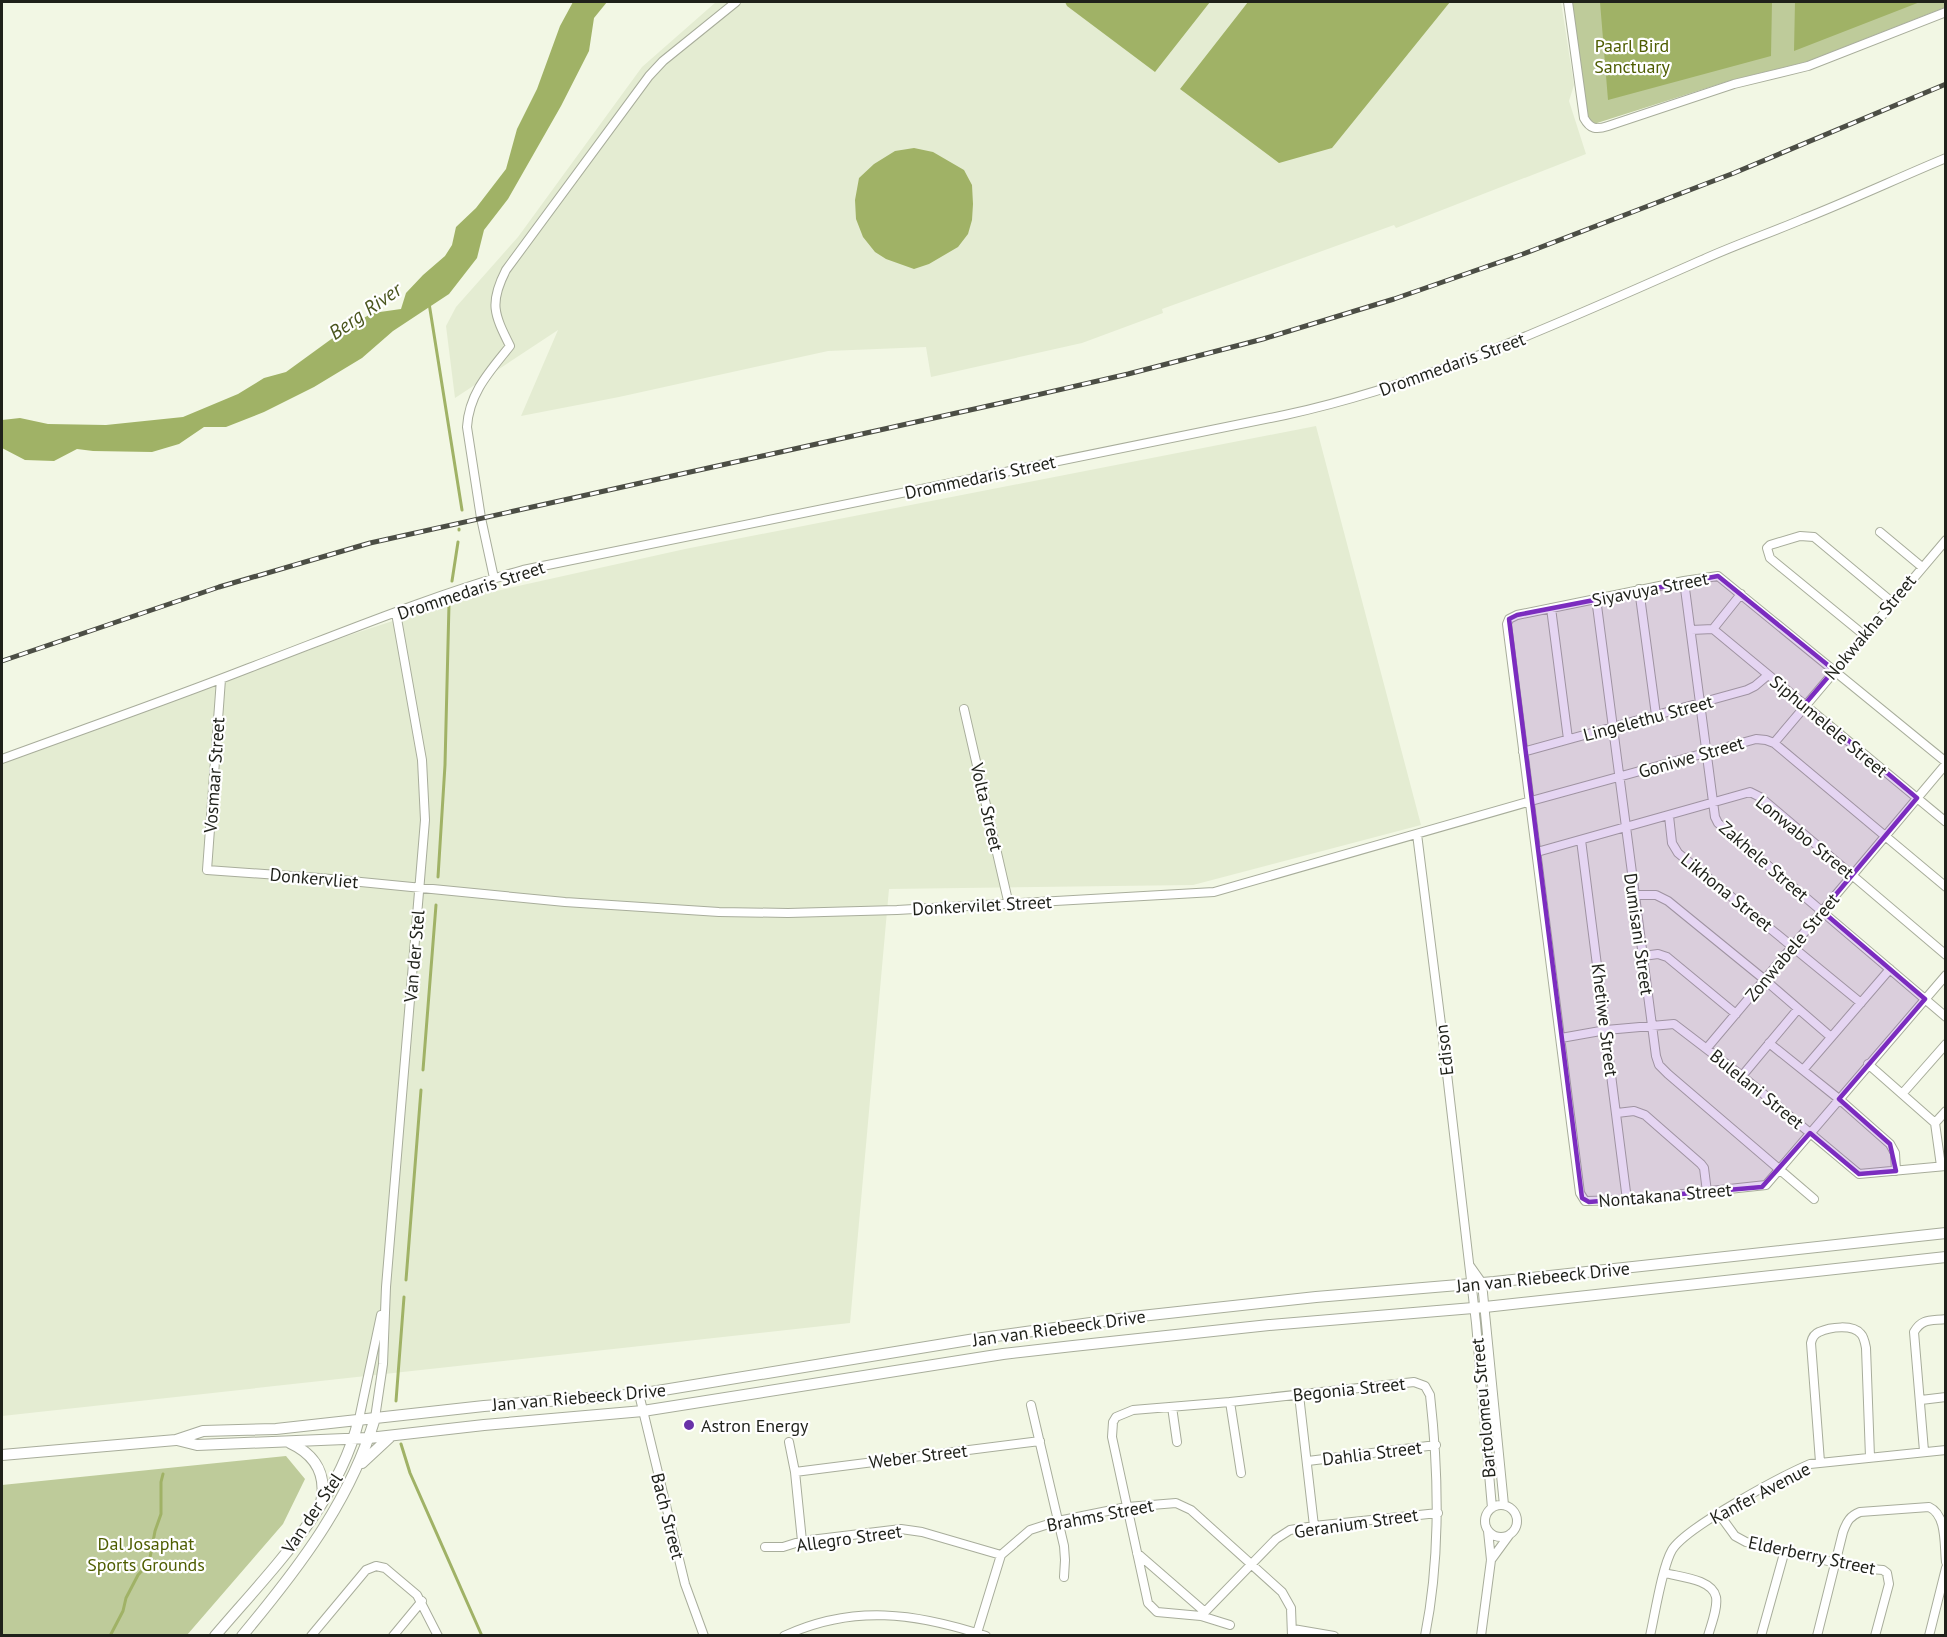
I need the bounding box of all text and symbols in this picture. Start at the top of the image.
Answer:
park label: Paarl Bird Sanctuary [1594,34,1670,78]
water label: Berg River [324,276,408,345]
street label: Drommedaris Street [1376,327,1528,401]
street label: Drommedaris Street [902,450,1058,504]
street label: Drommedaris Street [394,555,548,625]
street label: Siyavuya Street [1590,566,1710,612]
street label: Nokwakha Street [1819,570,1921,684]
street label: Siphumelele Street [1765,670,1893,782]
street label: Lingelethu Street [1580,690,1716,746]
street label: Vosmaar Street [198,716,230,835]
street label: Goniwe Street [1636,731,1746,783]
street label: Volta Street [965,760,1008,853]
street label: Lonwabo Street [1751,790,1859,884]
street label: Zakhele Street [1715,816,1813,906]
street label: Likhona Street [1676,848,1778,936]
street label: Donkervliet [269,863,359,893]
street label: Dumisani Street [1619,872,1659,996]
street label: Zonwabele Street [1740,888,1844,1006]
street label: Donkervilet Street [912,890,1052,920]
street label: Van der Stel [398,908,430,1004]
street label: Khetiwe Street [1587,962,1623,1078]
street label: Edison [1429,1023,1459,1077]
street label: Bulelani Street [1705,1044,1809,1134]
street label: Nontakana Street [1597,1178,1733,1212]
street label: Jan van Riebeeck Drive [1454,1256,1631,1298]
street label: Jan van Riebeeck Drive [970,1304,1147,1352]
street label: Bartolomeu Street [1465,1337,1501,1479]
street label: Begonia Street [1292,1372,1406,1406]
street label: Jan van Riebeeck Drive [490,1378,667,1416]
place label: Astron Energy [701,1414,809,1437]
marker: Astron Energy [682,1418,696,1432]
street label: Dahlia Street [1321,1435,1423,1471]
street label: Weber Street [867,1439,969,1473]
street label: Kanfer Avenue [1706,1457,1814,1529]
street label: Van der Stel [276,1468,348,1559]
street label: Bach Street [646,1470,690,1562]
street label: Brahms Street [1045,1493,1155,1537]
street label: Geranium Street [1293,1503,1419,1543]
street label: Allegro Street [795,1519,903,1557]
street label: Elderberry Street [1746,1530,1878,1580]
park label: Dal Josaphat Sports Grounds [87,1532,205,1576]

